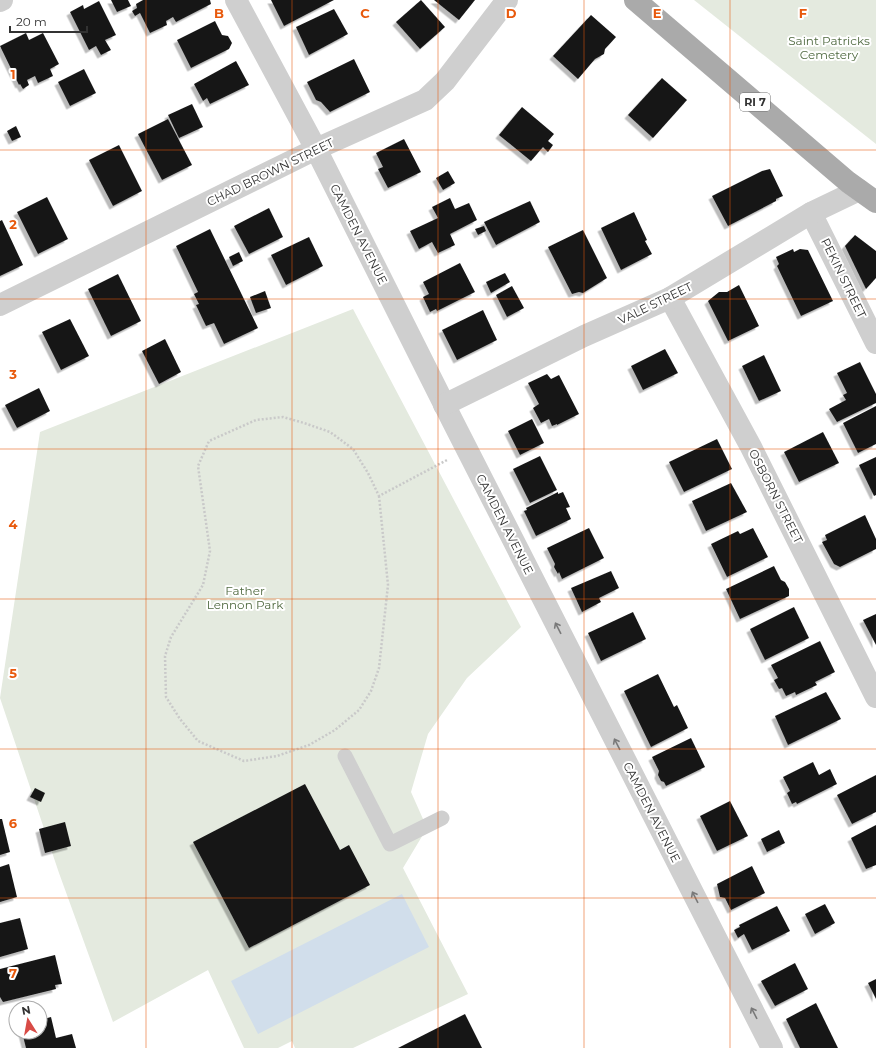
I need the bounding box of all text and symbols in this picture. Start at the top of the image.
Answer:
text: B [214,5,224,21]
text: C [360,5,370,21]
text: D [506,5,517,21]
text: E [653,5,662,21]
text: F [799,5,807,21]
scale bar [10,8,87,34]
text: 20 m [16,14,47,29]
park label: Saint Patricks Cemetery [788,33,870,62]
text: 1 [10,66,16,82]
road number: RI 7 [740,93,770,111]
street label: CHAD BROWN STREET [204,135,336,209]
street label: CAMDEN AVENUE [327,181,391,287]
text: 2 [9,216,17,232]
street label: PEKIN STREET [818,235,870,321]
street label: VALE STREET [616,279,695,327]
text: 3 [8,366,17,382]
street label: OSBORN STREET [746,446,806,546]
street label: CAMDEN AVENUE [473,471,537,577]
text: 4 [9,516,18,532]
park label: Father Lennon Park [207,583,284,612]
one-way arrow [554,623,561,635]
text: 5 [9,665,17,681]
one-way arrow [613,738,620,750]
street label: CAMDEN AVENUE [620,759,684,865]
text: 6 [9,815,18,831]
one-way arrow [691,892,698,904]
text: 7 [9,965,17,981]
north arrow [8,1000,48,1040]
text: N [20,1002,32,1018]
one-way arrow [750,1007,757,1019]

